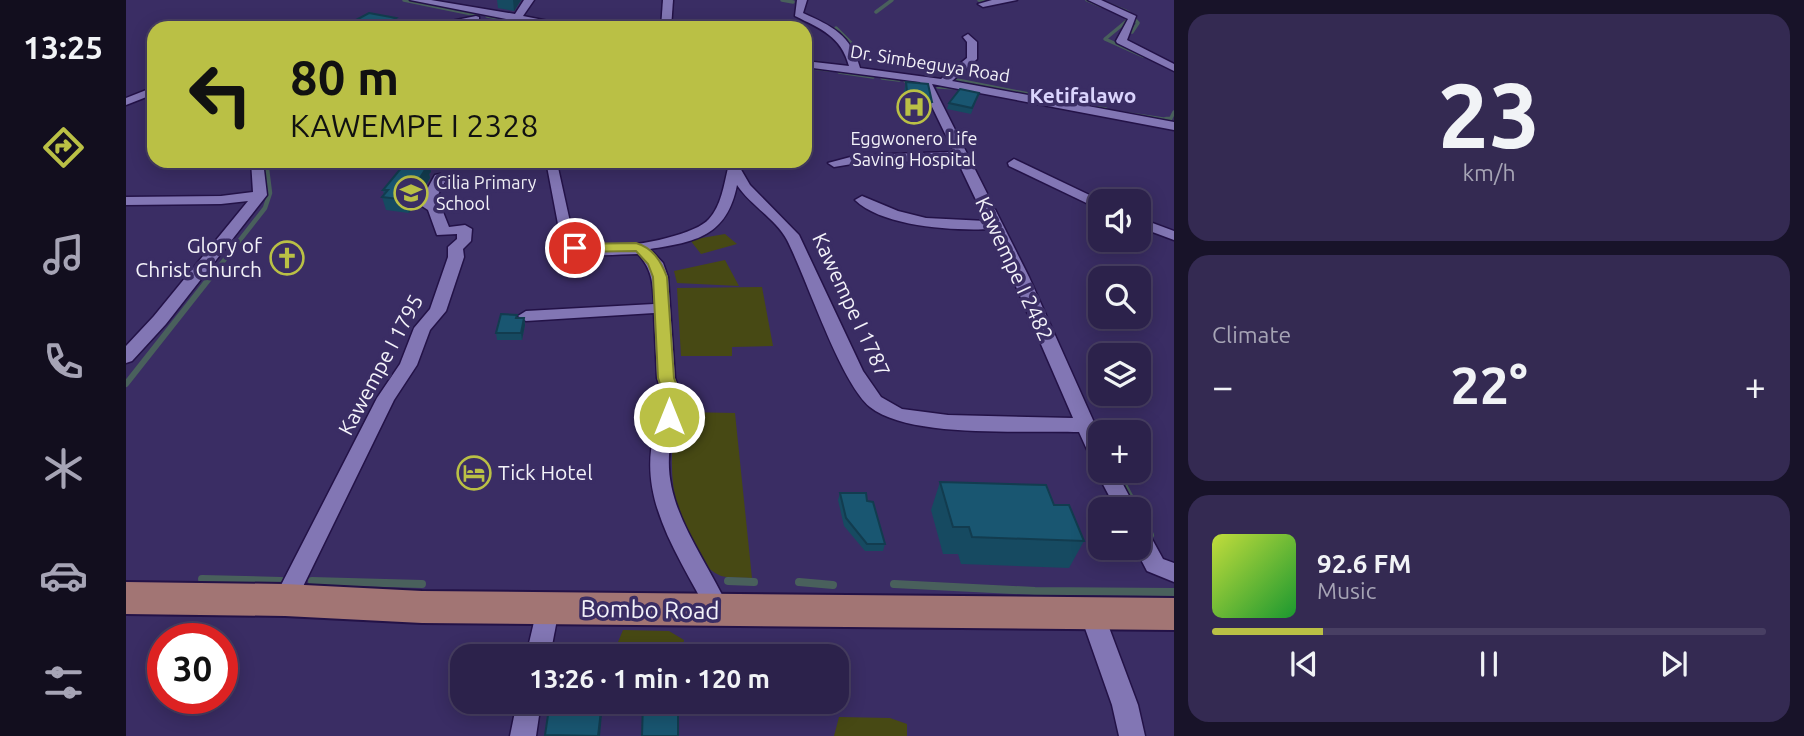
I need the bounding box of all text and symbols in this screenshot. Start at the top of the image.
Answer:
text: 13:25 [23,29,103,65]
street label: Dr. Simbeguya Road [849,41,1011,85]
icon: left [175,49,266,140]
text: 80 m [290,49,399,104]
text: 23 [1438,63,1540,165]
district label: Ketifalawo [1030,83,1136,107]
hospital icon: Eggwonero Life Saving Hospital [895,88,933,126]
text: KAWEMPE I 2328 [290,107,538,143]
icon: directions [39,123,88,172]
place label: Eggwonero Life Saving Hospital [850,128,978,169]
text: km/h [1462,160,1516,185]
place label: Cilia Primary School [436,172,537,213]
school or university icon: Cilia Primary School [392,174,430,212]
map controls [1088,189,1151,560]
button: sound [1088,189,1151,252]
street label: Kawempe I 2482 [971,193,1059,344]
pin [545,218,605,278]
icon: arrive [556,229,594,267]
street label: Kawempe I 1787 [808,229,896,380]
icon: music [39,230,88,279]
place label: Glory of Christ Church [135,233,263,281]
church icon: Glory of Christ Church [268,239,306,277]
button: search [1088,266,1151,329]
street label: Kawempe I 1795 [333,290,427,439]
text: Climate [1212,322,1291,347]
icon: phone [39,337,88,386]
button: layers [1088,343,1151,406]
text: 22° [1450,356,1528,414]
text: − [1212,365,1233,407]
text: + [1745,365,1766,407]
position arrow [632,380,706,454]
button: + [1088,420,1151,483]
icon: climate [39,444,88,493]
hotel icon: Tick Hotel [455,454,493,492]
place label: Tick Hotel [498,460,593,484]
button: − [1088,497,1151,560]
text: 92.6 FM [1317,549,1411,578]
icon: car [39,551,88,600]
text: Music [1317,578,1376,603]
street label: Bombo Road [580,595,720,624]
speed limit sign: 30 [147,623,238,714]
icon: previous [1285,645,1323,683]
icon: pause [1470,645,1508,683]
icon: next [1655,645,1693,683]
icon: filters [39,658,88,707]
text: 13:26 · 1 min · 120 m [529,664,770,693]

